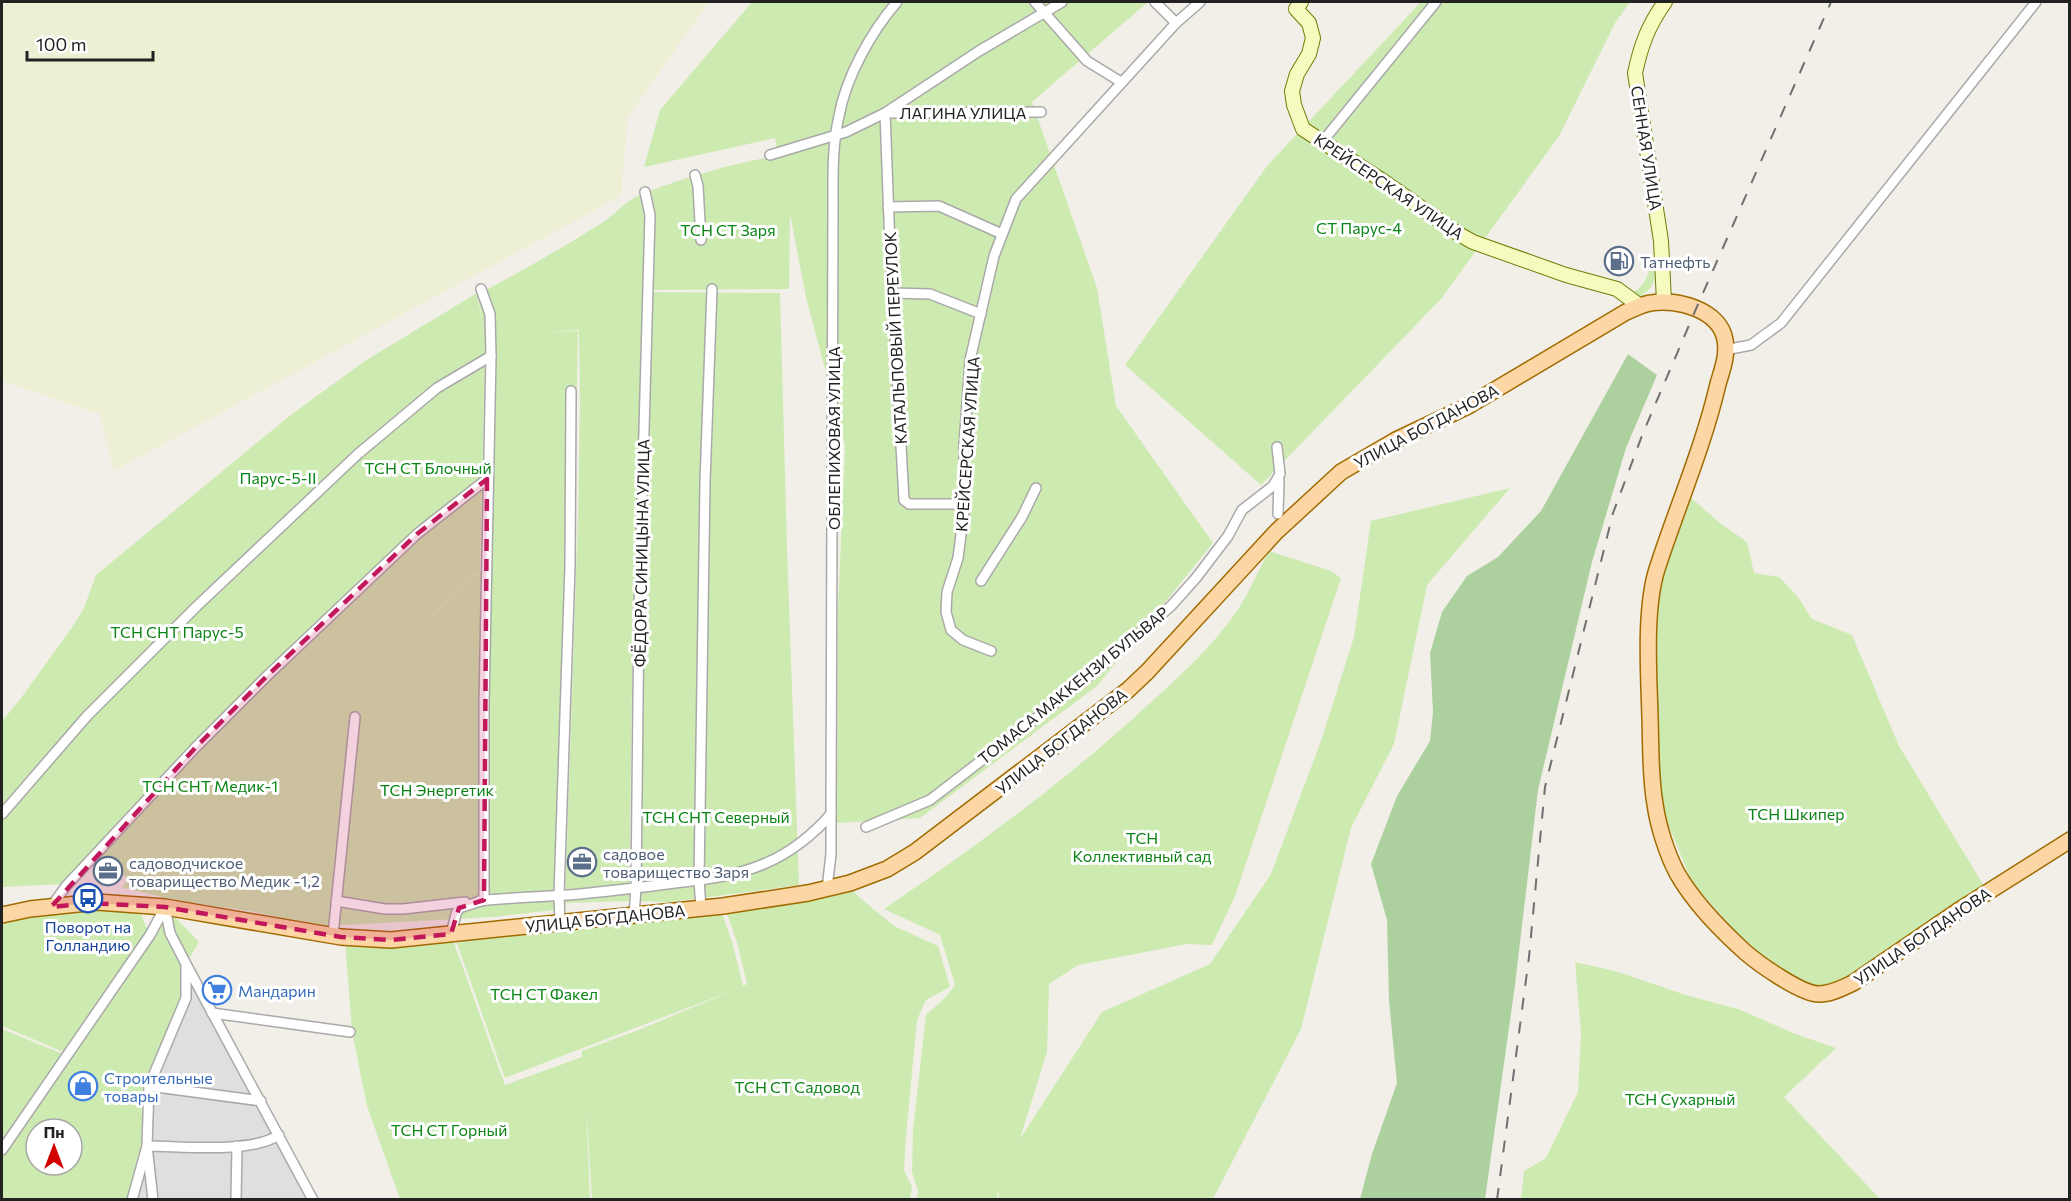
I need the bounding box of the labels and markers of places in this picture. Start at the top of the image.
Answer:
fuel station icon: Татнефть [1603,245,1635,277]
place label: Татнефть [1640,252,1711,271]
place label: садовое товарищество Заря [603,844,749,881]
office icon: садовое товарищество Заря [566,846,598,878]
place label: садоводчиское товарищество Медик -1,2 [129,853,320,890]
office icon: садоводчиское товарищество Медик -1,2 [92,855,124,887]
bus stop icon: Поворот на Голландию [72,882,104,914]
place label: Поворот на Голландию [45,917,131,954]
supermarket icon: Мандарин [201,974,233,1006]
place label: Мандарин [238,981,316,1000]
place label: Строительные товары [104,1068,213,1105]
shop icon: Строительные товары [67,1070,99,1102]

